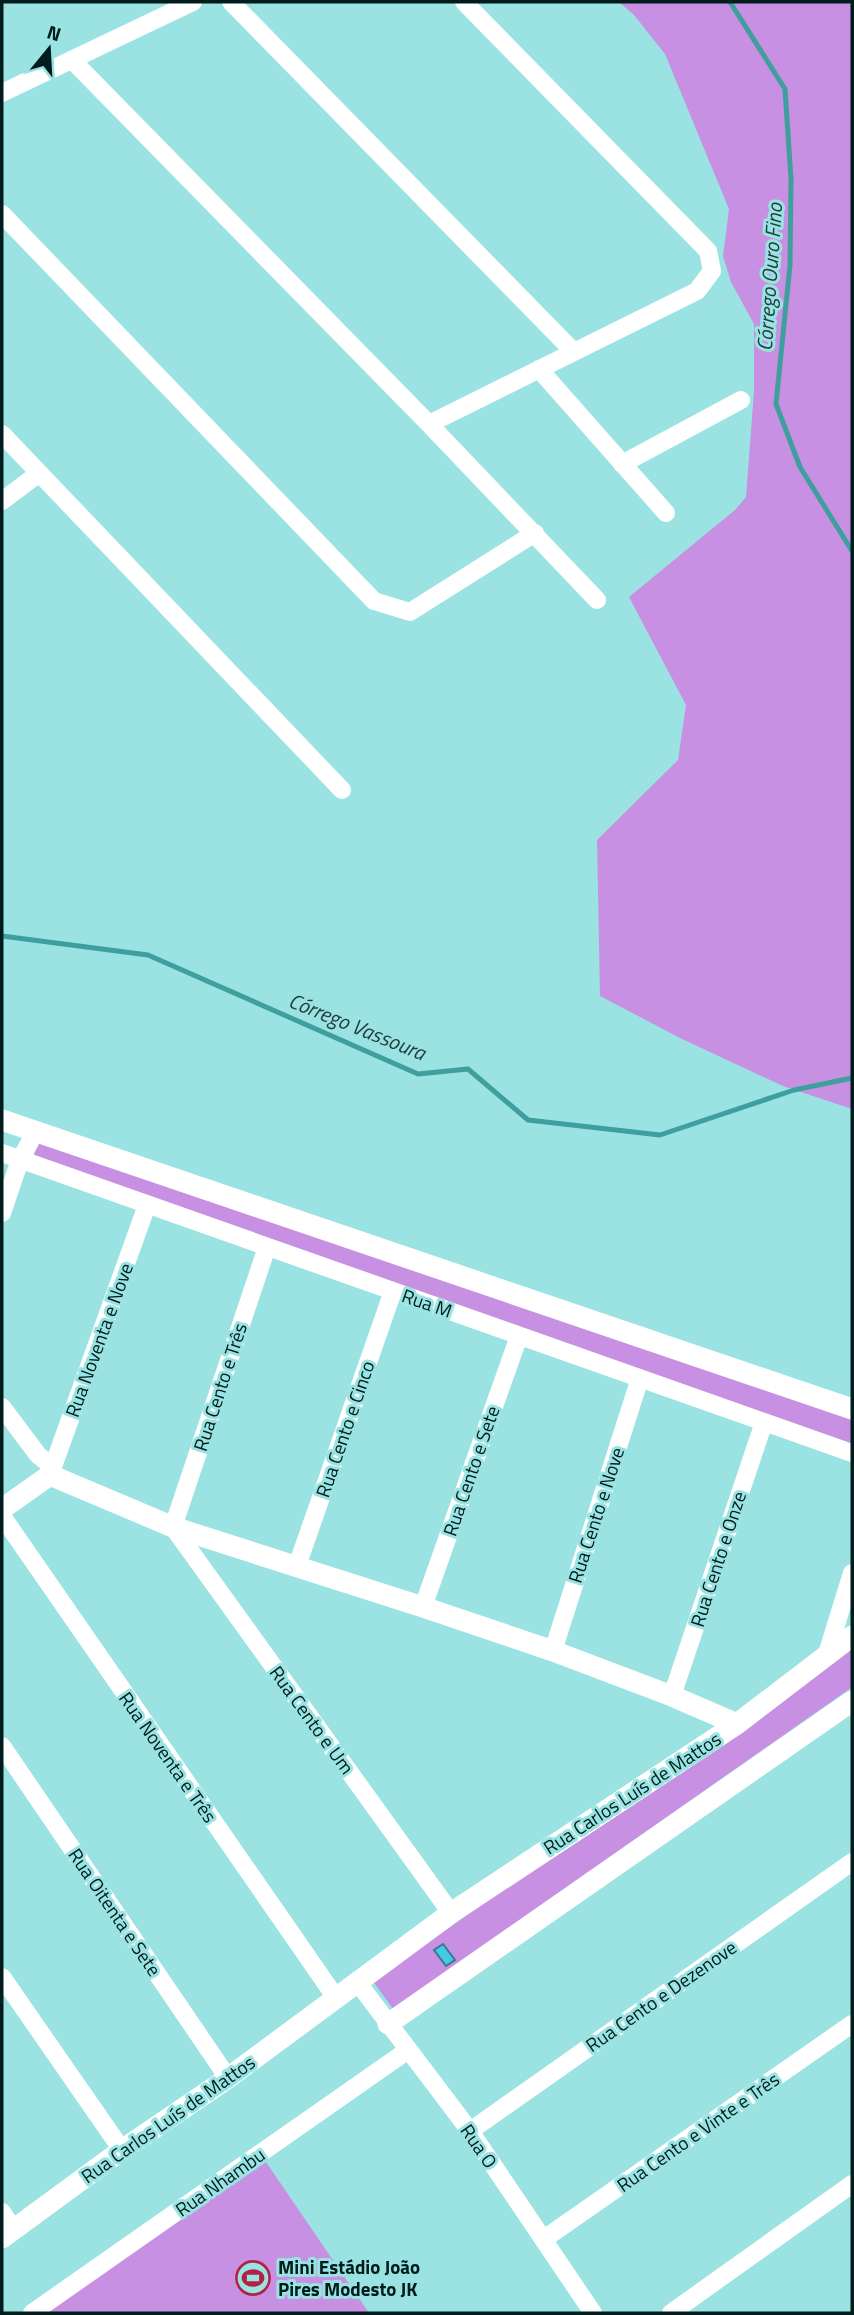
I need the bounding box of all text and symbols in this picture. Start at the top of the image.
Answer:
north arrow [14,14,84,84]
text: N [44,17,65,48]
water label: Córrego Ouro Fino [748,201,790,352]
water label: Córrego Vassoura [284,984,432,1069]
street label: Rua Noventa e Nove [57,1259,140,1421]
street label: Rua M [398,1280,456,1325]
street label: Rua Cento e Três [185,1319,254,1455]
street label: Rua Cento e Cinco [308,1357,381,1501]
street label: Rua Cento e Sete [435,1402,506,1540]
street label: Rua Cento e Nove [560,1443,631,1586]
street label: Rua Cento e Onze [682,1487,753,1630]
street label: Rua Cento e Um [263,1659,362,1780]
street label: Rua Noventa e Três [112,1685,225,1828]
street label: Rua Carlos Luís de Mattos [537,1724,727,1861]
street label: Rua Oitenta e Sete [62,1842,169,1982]
street label: Rua Cento e Dezenove [579,1932,742,2059]
street label: Rua Carlos Luís de Mattos [75,2047,261,2190]
street label: Rua Cento e Vinte e Três [610,2064,785,2199]
street label: Rua O [454,2118,505,2174]
street label: Rua Nhambu [169,2140,271,2223]
place label: Mini Estádio João Pires Modesto JK [278,2252,420,2303]
sports icon: Mini Estádio João Pires Modesto JK [234,2259,272,2297]

